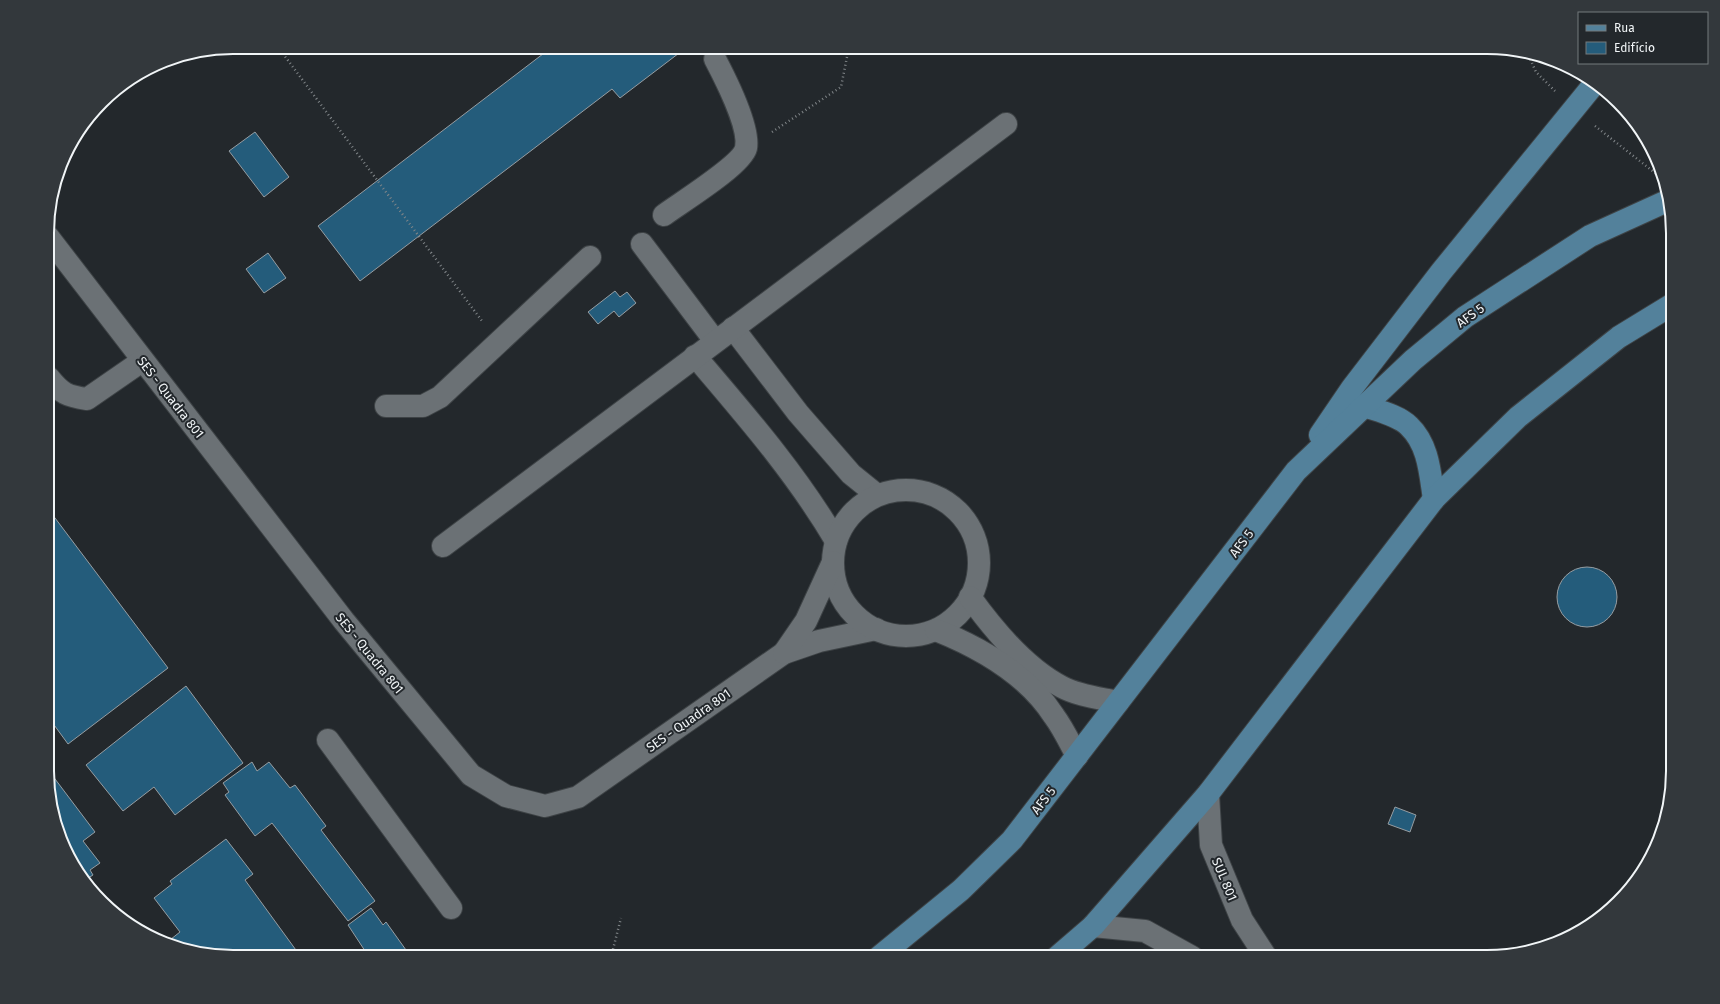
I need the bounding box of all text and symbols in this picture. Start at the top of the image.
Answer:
legend [1578,12,1708,64]
text: Rua [1614,21,1635,35]
text: Edifício [1614,41,1655,55]
street label: AFS 5 [1453,300,1487,330]
street label: SES - Quadra 801 [134,354,207,441]
street label: AFS 5 [1226,527,1257,560]
street label: SES - Quadra 801 [333,610,407,697]
street label: SES - Quadra 801 [643,686,733,755]
street label: AFS 5 [1028,784,1059,817]
street label: SUL 801 [1209,855,1240,903]

